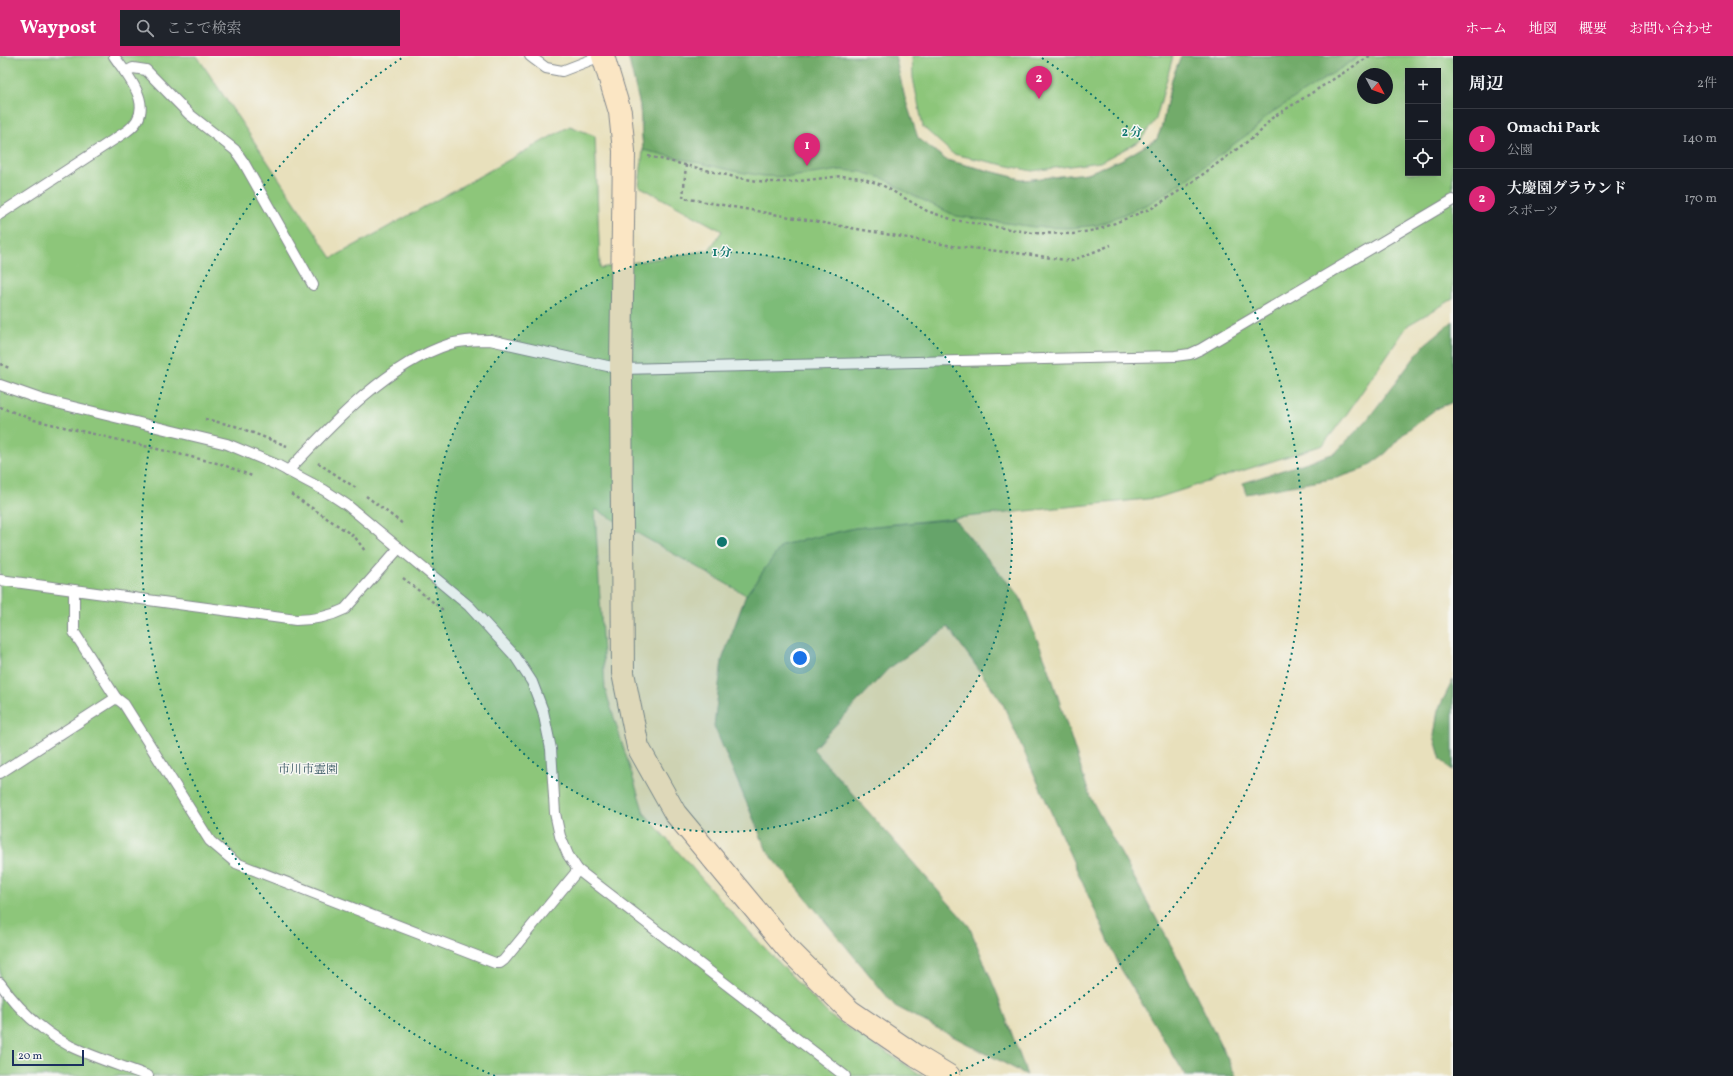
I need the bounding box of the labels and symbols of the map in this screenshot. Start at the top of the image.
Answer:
pin: 2 [1026,66,1052,99]
north arrow [1357,68,1393,104]
text: 2 分 [1122,125,1142,141]
pin: 1 [794,133,820,166]
text: 1 分 [712,245,732,261]
centre of rings [715,535,729,549]
your location [790,648,810,668]
park label: 市川市霊園 [278,762,338,778]
scale bar [12,1048,84,1067]

